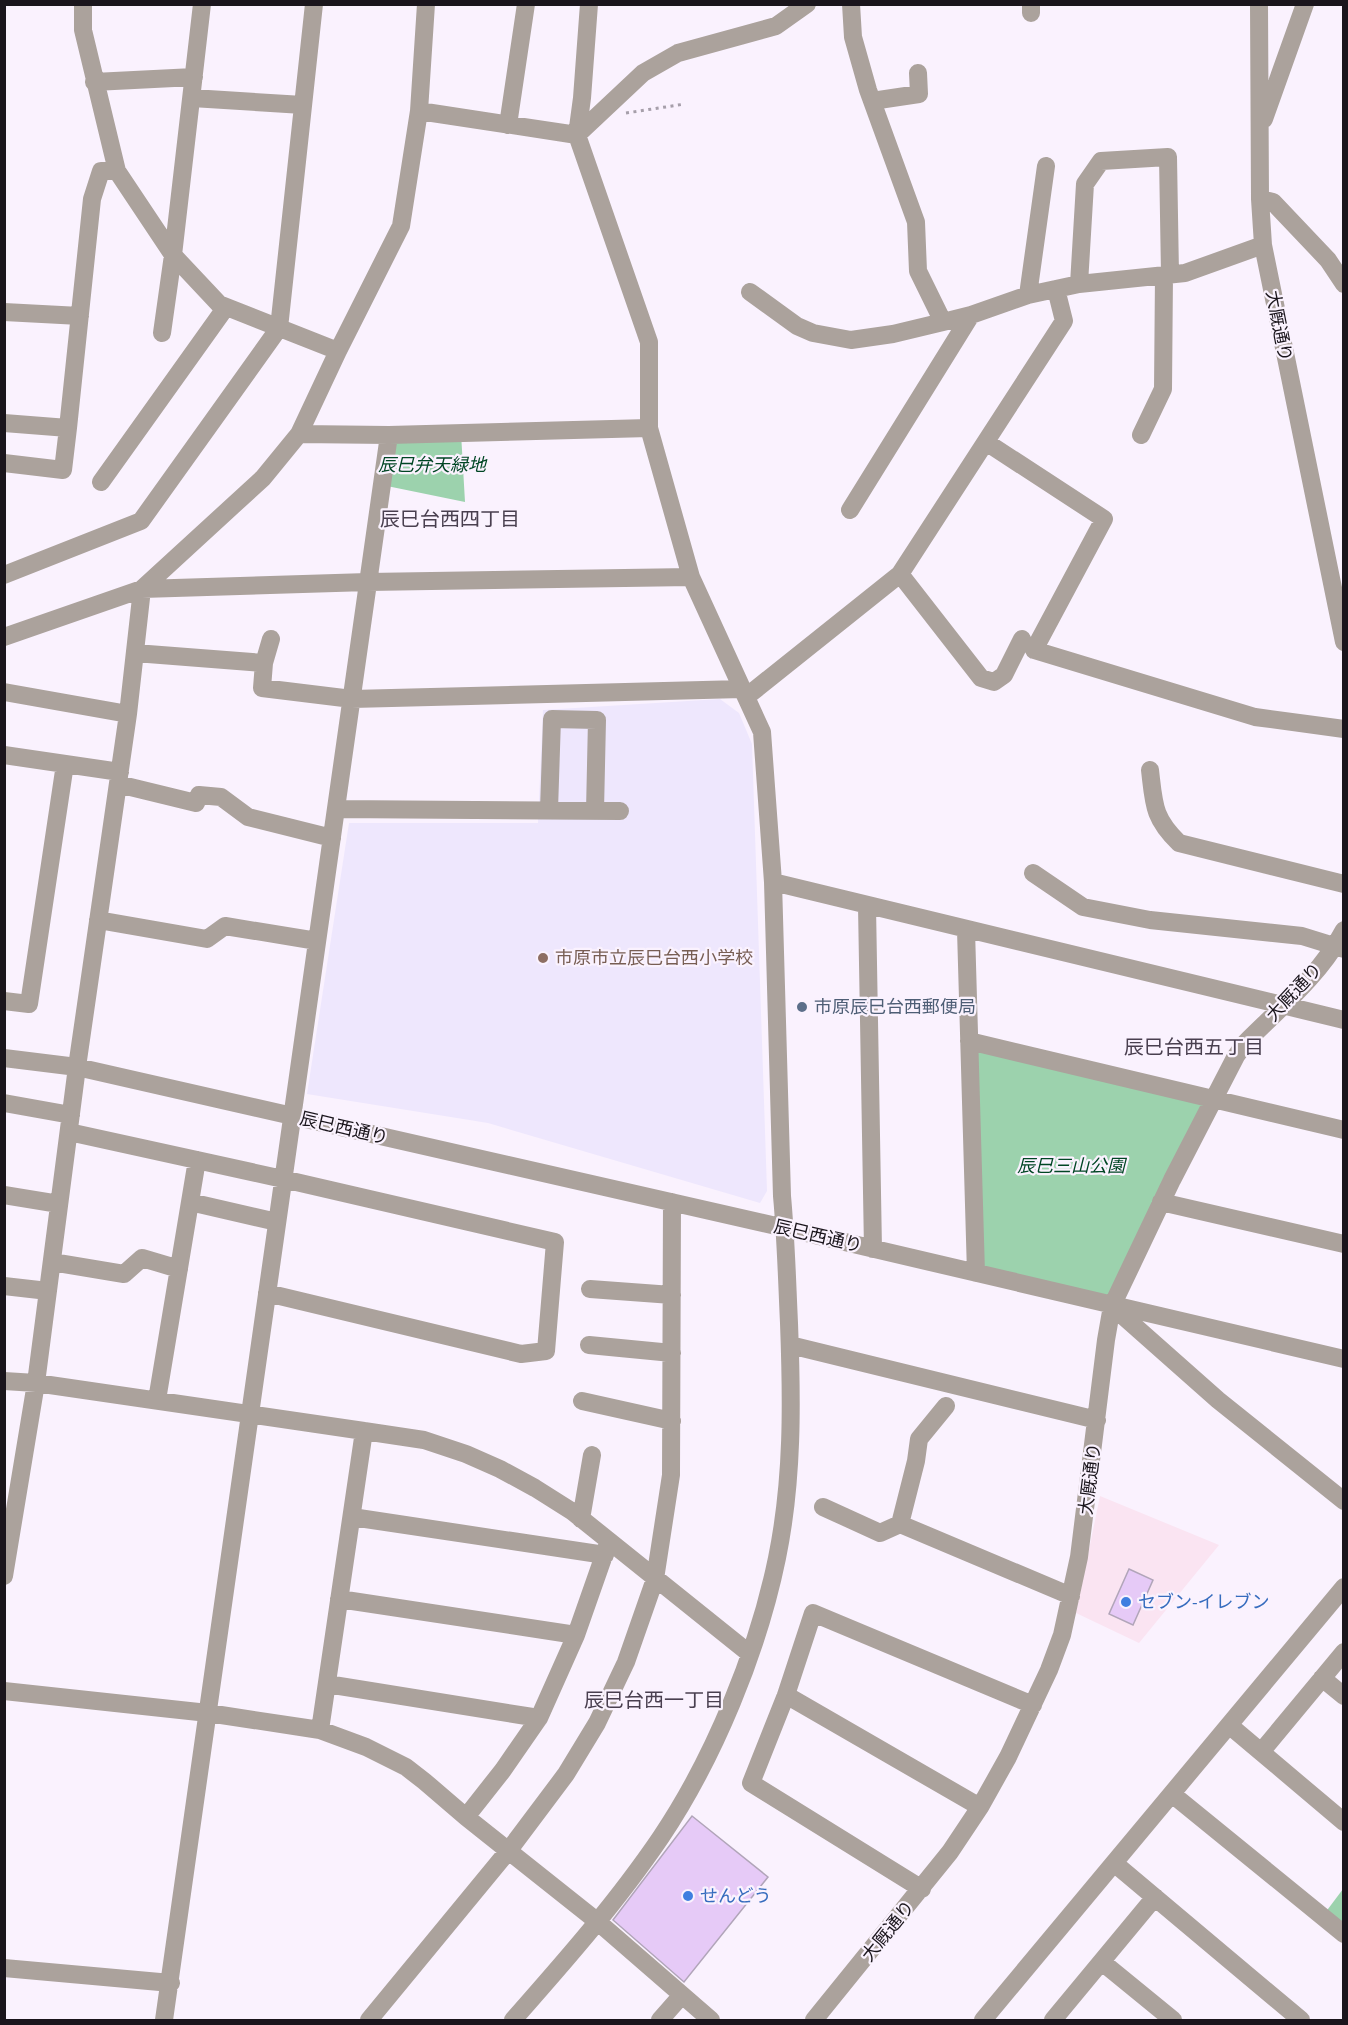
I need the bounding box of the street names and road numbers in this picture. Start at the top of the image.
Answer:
street label: 大厩通り [1260,288,1299,364]
street label: 大厩通り [1260,957,1327,1027]
street label: 辰巳西通り [297,1105,391,1150]
street label: 辰巳西通り [771,1213,865,1258]
street label: 大厩通り [1073,1442,1106,1516]
street label: 大厩通り [855,1895,920,1967]

